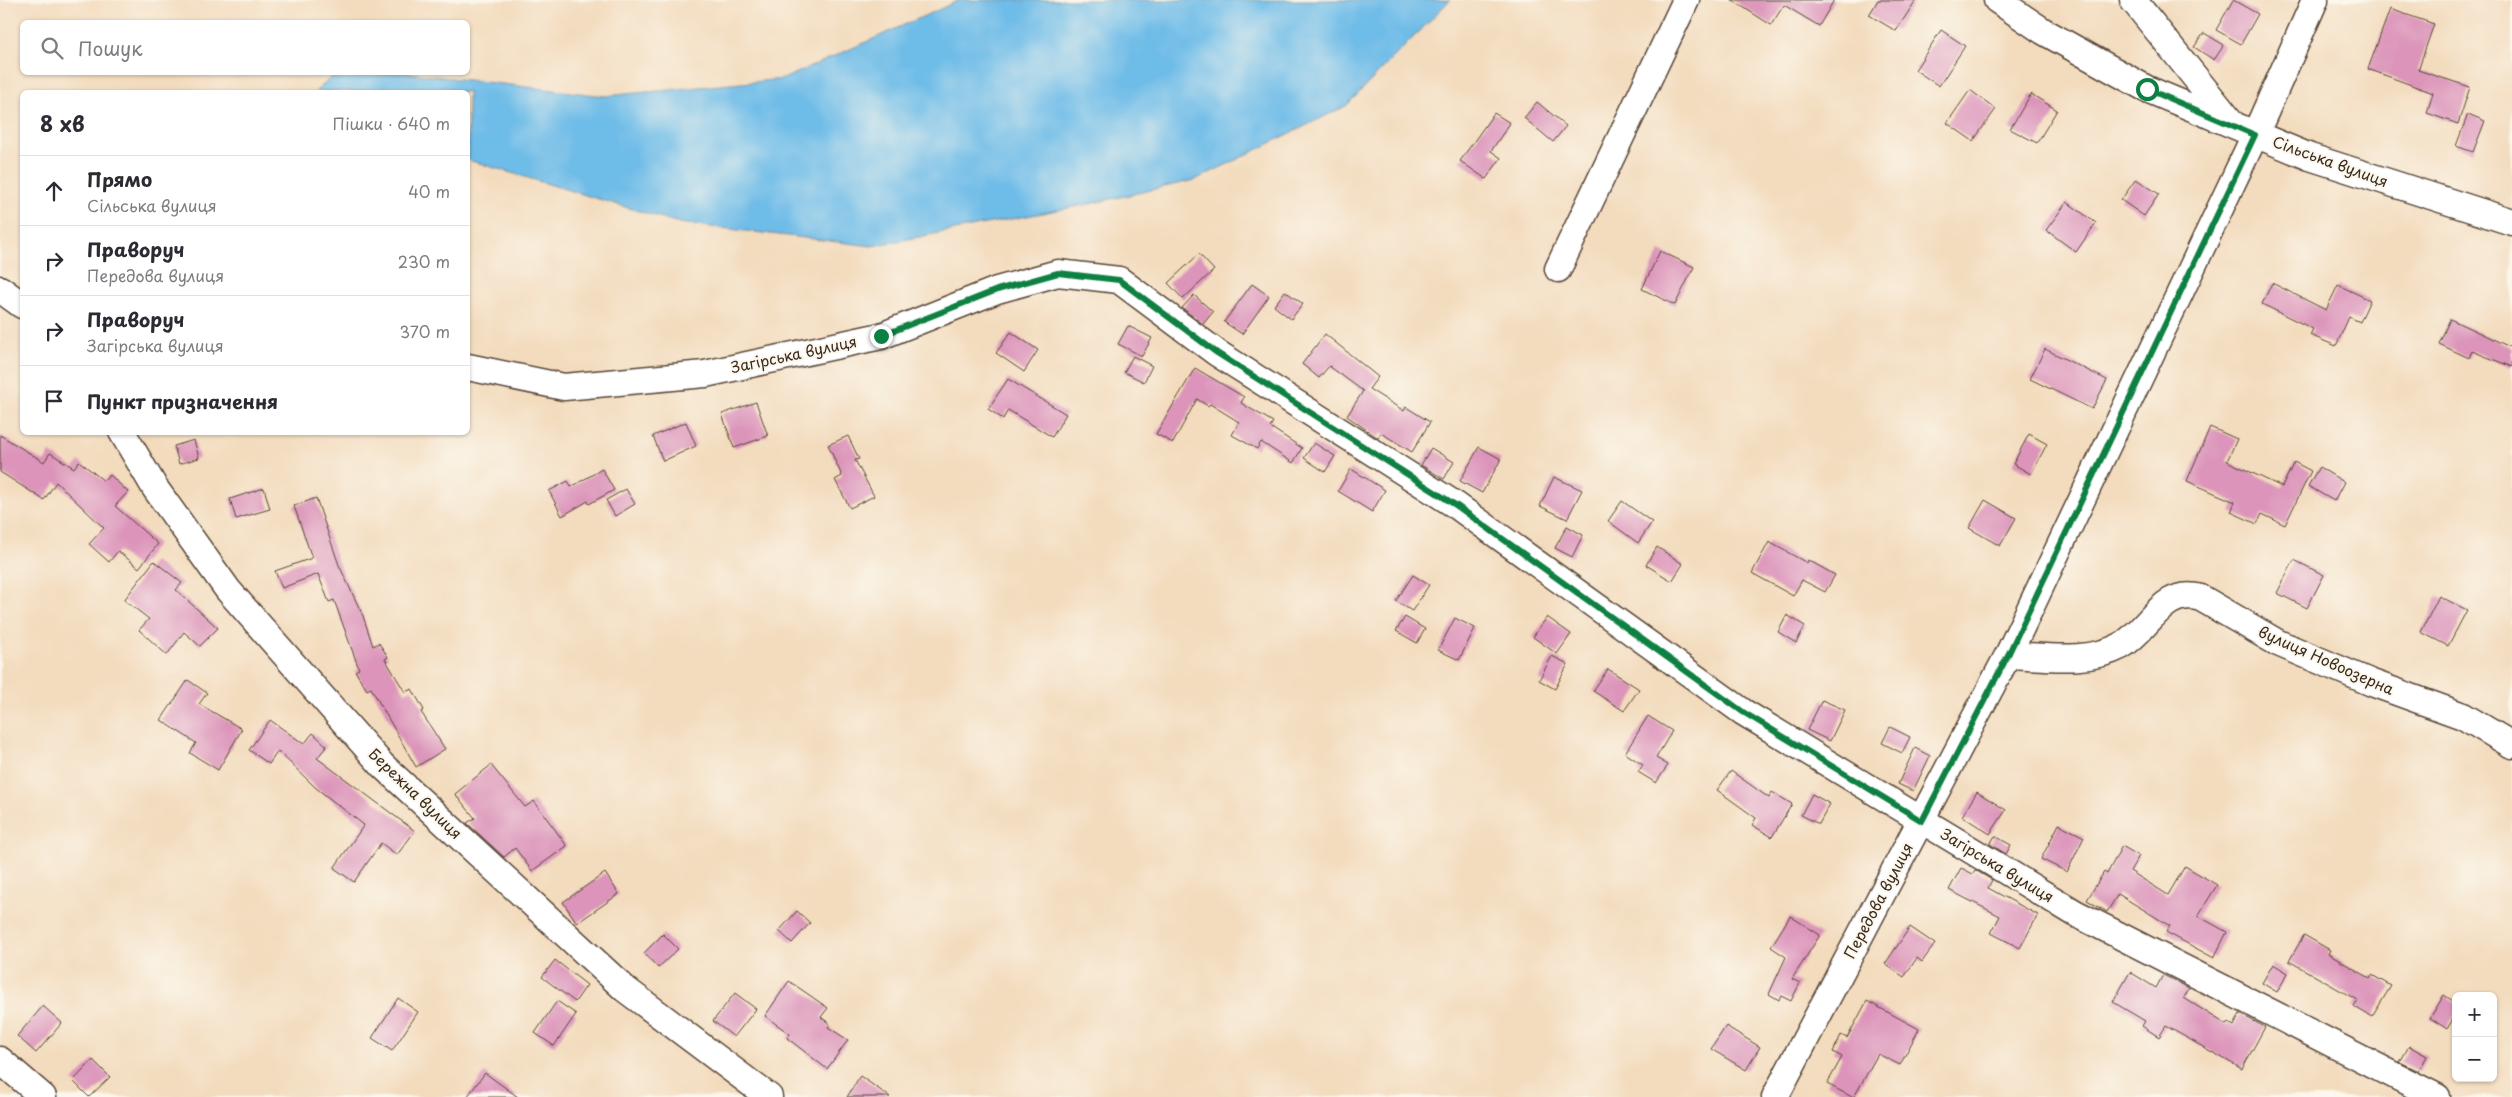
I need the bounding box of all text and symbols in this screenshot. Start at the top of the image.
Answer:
search box [20,20,470,75]
icon: search [38,34,66,62]
text: Пошук [78,34,143,62]
route start [2136,78,2159,101]
text: 8 хв [40,107,84,139]
text: Пішки · 640 m [333,111,450,135]
street label: Сільська вулиця [2269,129,2392,192]
text: Прямо [87,165,152,193]
icon: ahead [40,177,68,205]
text: 40 m [408,179,450,203]
text: Сільська вулиця [87,193,217,217]
text: Праворуч [87,235,184,263]
icon: right [40,247,68,275]
text: 230 m [398,249,450,273]
text: Передова вулиця [87,263,224,287]
text: Праворуч [87,305,184,333]
icon: right [40,317,68,345]
text: 370 m [400,319,450,343]
route end [870,325,893,348]
street label: Загірська вулиця [729,329,859,378]
text: Загірська вулиця [87,333,224,357]
icon: arrive [40,387,68,415]
text: Пункт призначення [87,387,278,415]
street label: вулиця Новоозерна [2255,619,2399,700]
street label: Бережна вулиця [364,742,468,844]
street label: Загірська вулиця [1937,822,2059,908]
street label: Передова вулиця [1837,838,1918,962]
map controls [2452,992,2497,1082]
button: + [2452,992,2497,1037]
button: − [2452,1037,2497,1082]

